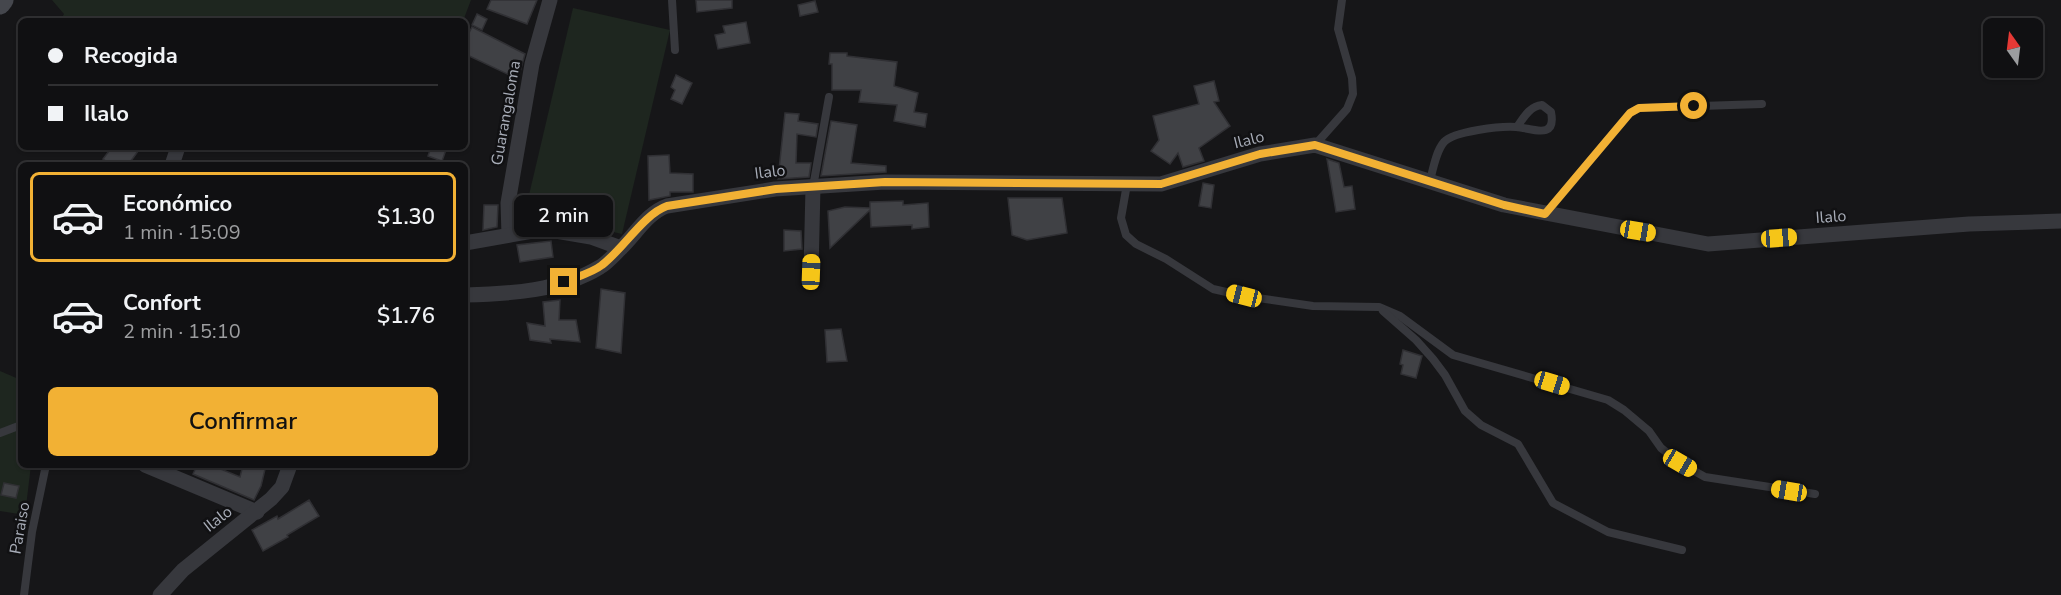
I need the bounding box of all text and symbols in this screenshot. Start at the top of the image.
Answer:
north arrow [1983,18,2043,78]
map controls [1983,18,2043,78]
text: Recogida [84,41,178,71]
street label: Guarangaloma [486,59,526,167]
route start [1680,92,1707,119]
text: Ilalo [84,99,129,129]
street label: Ilalo [1231,126,1267,154]
street label: Ilalo [753,159,787,185]
text: Económico [123,189,232,219]
icon: car [51,190,105,244]
callout: 2 min [514,195,614,237]
text: $1.30 [377,202,435,232]
text: 2 min [538,202,589,229]
street label: Ilalo [1815,205,1847,229]
text: 1 min · 15:09 [123,219,241,246]
car [1619,219,1657,243]
car [1760,228,1798,248]
car [801,254,821,290]
route end [550,268,577,295]
car [1224,283,1264,309]
text: Confort [123,288,201,318]
icon: car [51,289,105,343]
text: $1.76 [377,301,435,331]
text: 2 min · 15:10 [123,318,241,345]
car [1532,369,1572,397]
button: Confirmar [48,387,438,456]
car [1660,446,1700,480]
car [1770,479,1808,503]
street label: Paraiso [5,500,35,556]
street label: Ilalo [199,501,237,537]

